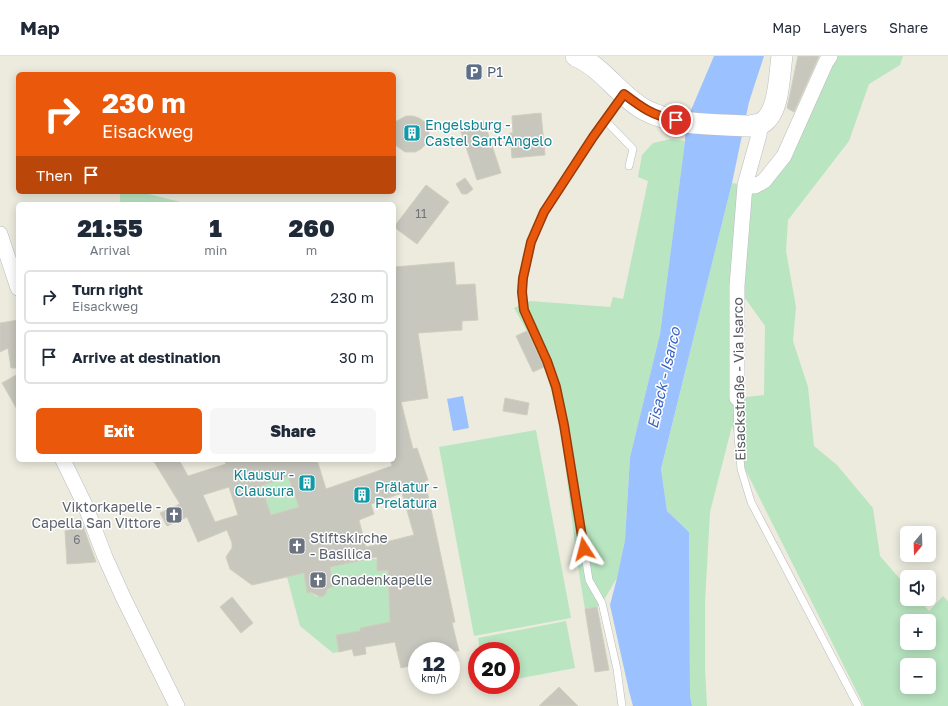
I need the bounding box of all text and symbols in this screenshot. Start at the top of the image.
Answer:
text: Map [20,16,60,39]
text: Map [772,19,801,36]
text: Layers [823,19,867,36]
text: Share [889,19,928,36]
parking icon: P1 [464,62,484,82]
place label: P1 [487,63,503,80]
text: 230 m [102,86,186,119]
icon: right [36,88,88,140]
pin [659,103,693,137]
icon: arrive [665,109,687,131]
place label: Engelsburg - Castel Sant'Angelo [425,116,552,149]
text: Eisackweg [102,120,194,142]
building icon: Engelsburg - Castel Sant'Angelo [402,123,422,143]
icon: arrive [80,164,102,186]
text: Then [36,166,72,184]
house number: 11 [415,206,427,221]
text: 21:55 [77,213,143,242]
text: 1 [209,213,222,242]
text: 260 [288,213,335,242]
text: Arrival [90,242,130,258]
text: min [204,242,227,258]
text: m [306,242,317,258]
text: Turn right [72,280,143,298]
icon: right [38,286,60,308]
text: 230 m [330,288,374,306]
street label: Eisackstraße - Via Isarco [729,297,748,461]
text: Eisackweg [72,298,138,314]
water label: Eisack - Isarco [643,324,684,430]
icon: arrive [38,346,60,368]
text: Arrive at destination [72,348,221,366]
text: 30 m [339,348,374,366]
button: Exit [36,408,202,454]
button: Share [210,408,376,454]
place label: Klausur - Clausura [233,466,294,499]
building icon: Klausur - Clausura [297,473,317,493]
place label: Prälatur - Prelatura [375,478,438,511]
building icon: Prälatur - Prelatura [352,485,372,505]
place label: Viktorkapelle - Capella San Vittore [31,498,161,531]
church icon: Viktorkapelle - Capella San Vittore [164,505,184,525]
north arrow [900,526,936,562]
map controls [900,526,936,694]
position arrow [563,528,605,570]
place label: Stiftskirche - Basilica [310,529,388,562]
house number: 6 [73,532,81,547]
church icon: Stiftskirche - Basilica [287,536,307,556]
church icon: Gnadenkapelle [308,570,328,590]
button: sound [900,570,936,606]
place label: Gnadenkapelle [331,571,432,588]
button: + [900,614,936,650]
speed limit sign: 20 [468,642,520,694]
text: 12 [423,651,445,675]
button: − [900,658,936,694]
text: km/h [421,672,447,684]

